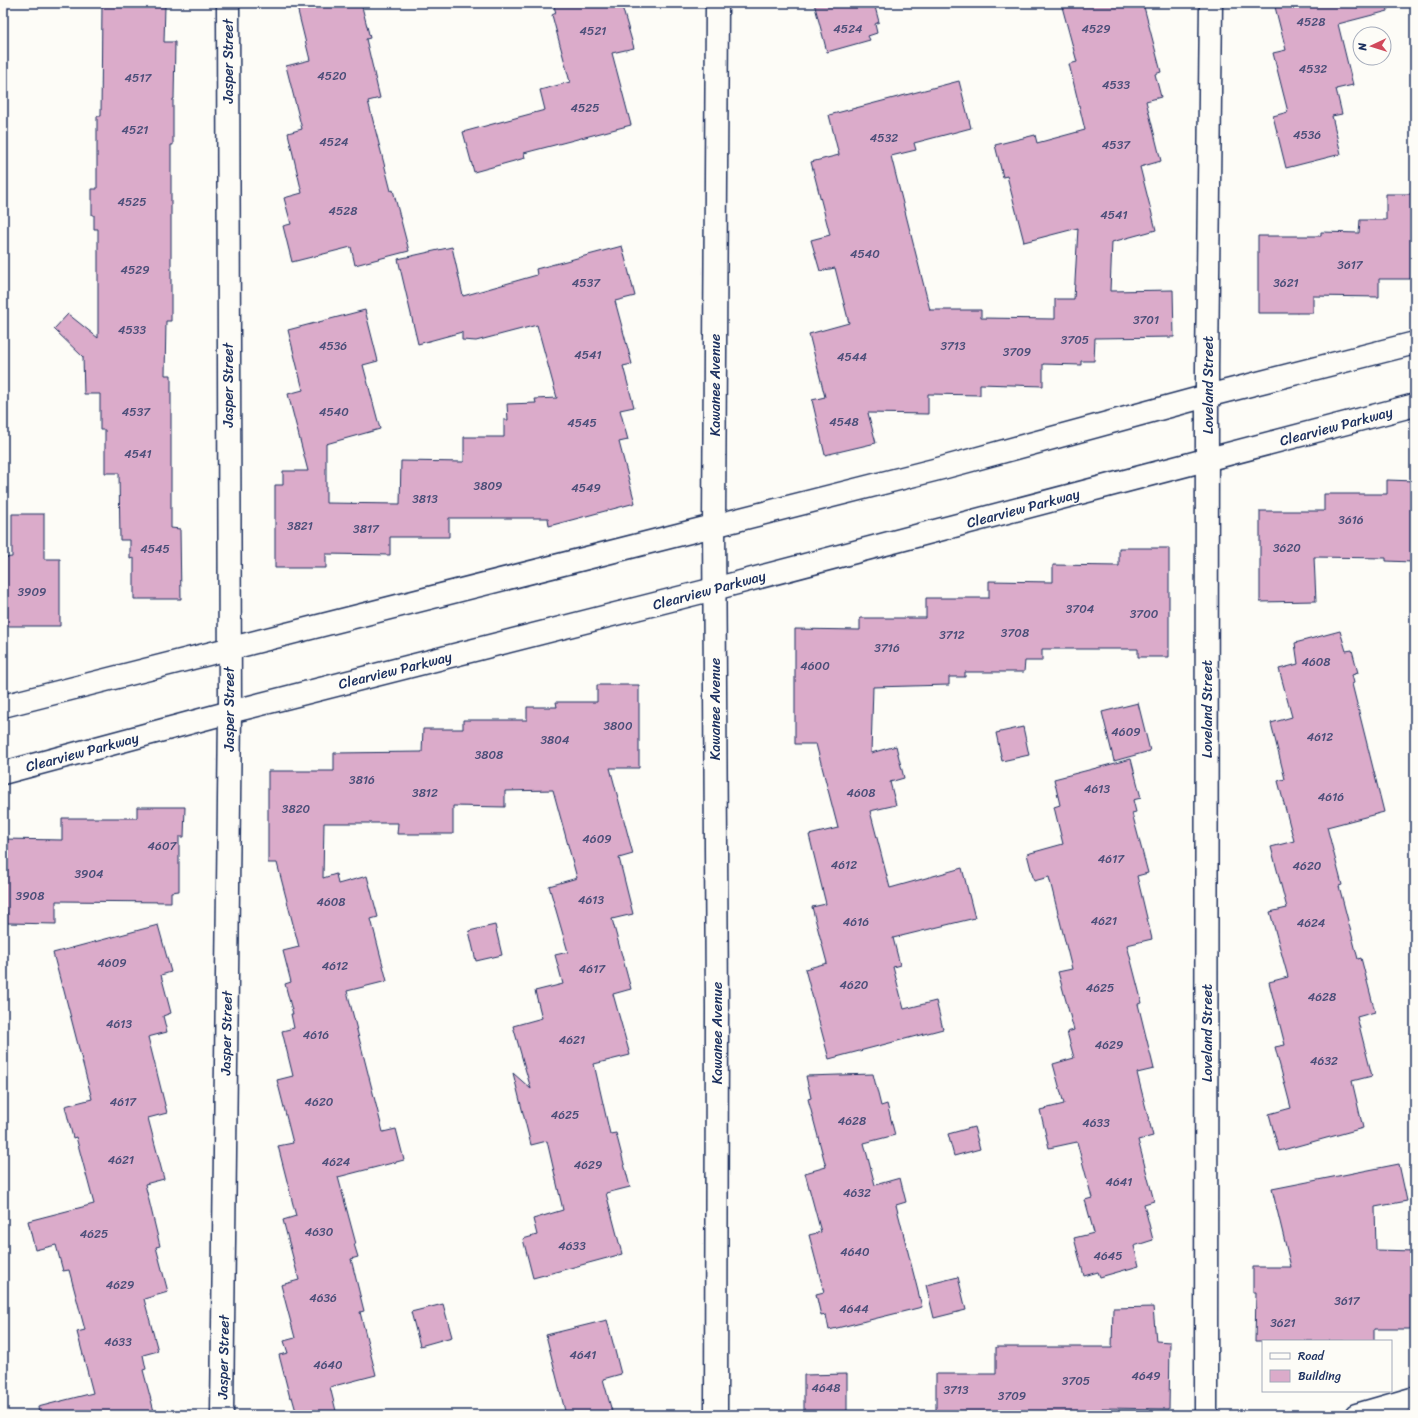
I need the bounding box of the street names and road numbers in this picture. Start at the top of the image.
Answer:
street label: Jasper Street [216,18,241,104]
street label: Kawanee Avenue [703,334,728,436]
street label: Loveland Street [1196,336,1221,434]
street label: Jasper Street [216,342,241,428]
street label: Clearview Parkway [1277,399,1396,454]
street label: Clearview Parkway [964,481,1083,536]
street label: Clearview Parkway [650,563,769,618]
street label: Clearview Parkway [336,644,455,697]
street label: Kawanee Avenue [703,658,728,760]
street label: Loveland Street [1195,660,1220,758]
street label: Jasper Street [217,666,242,752]
street label: Clearview Parkway [23,725,142,780]
street label: Kawanee Avenue [705,982,730,1084]
street label: Loveland Street [1195,984,1220,1082]
street label: Jasper Street [213,989,240,1076]
street label: Jasper Street [210,1313,237,1400]

